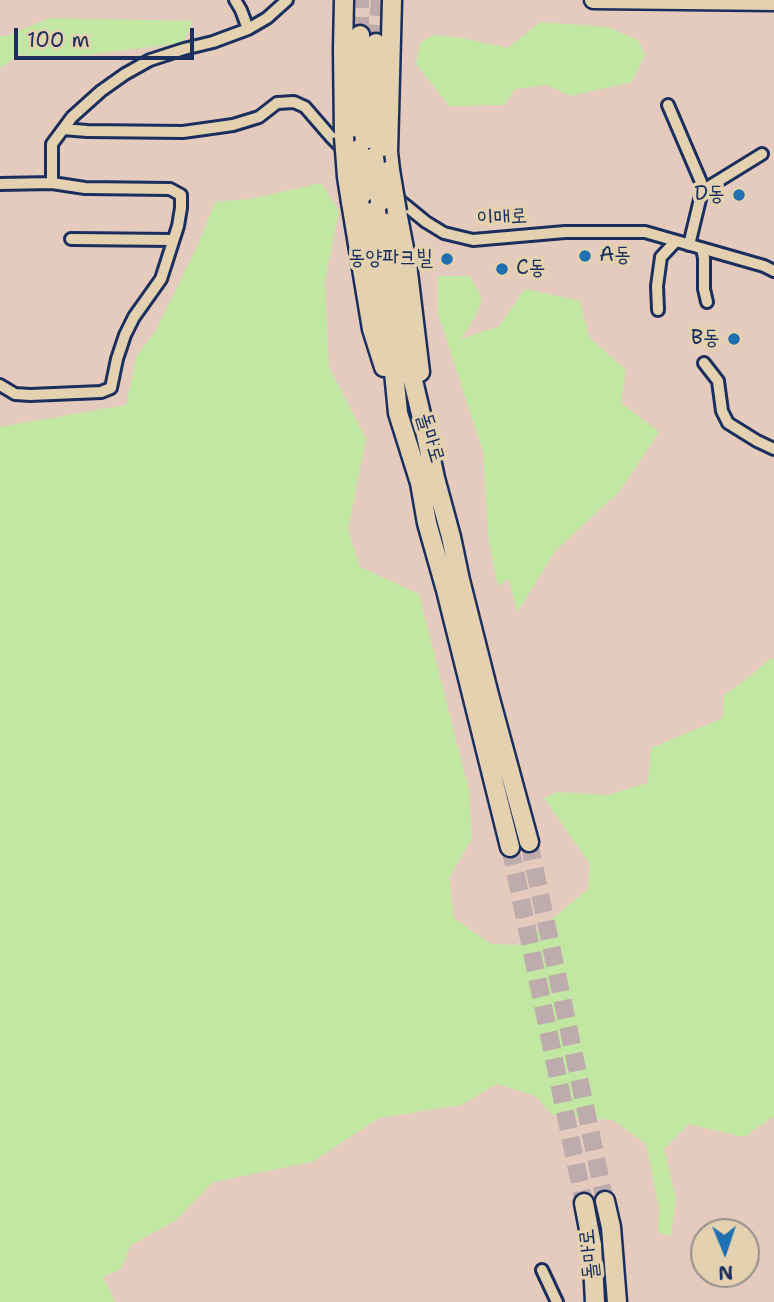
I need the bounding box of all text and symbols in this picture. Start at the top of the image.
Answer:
scale bar [18,14,198,58]
text: 100 m [27,26,90,54]
place label: D동 [694,182,725,208]
marker: D동 [731,187,747,203]
street label: 이매로 [476,204,528,232]
place label: A동 [599,243,631,269]
place label: 동양파크빌 [349,246,433,272]
marker: A동 [577,248,593,264]
marker: 동양파크빌 [439,251,455,267]
place label: C동 [516,256,546,282]
marker: C동 [494,261,510,277]
place label: B동 [691,326,720,352]
marker: B동 [726,331,742,347]
street label: 돌마로 [411,410,449,466]
north arrow [690,1218,760,1288]
street label: 돌마로 [575,1227,605,1281]
text: N [718,1260,734,1285]

